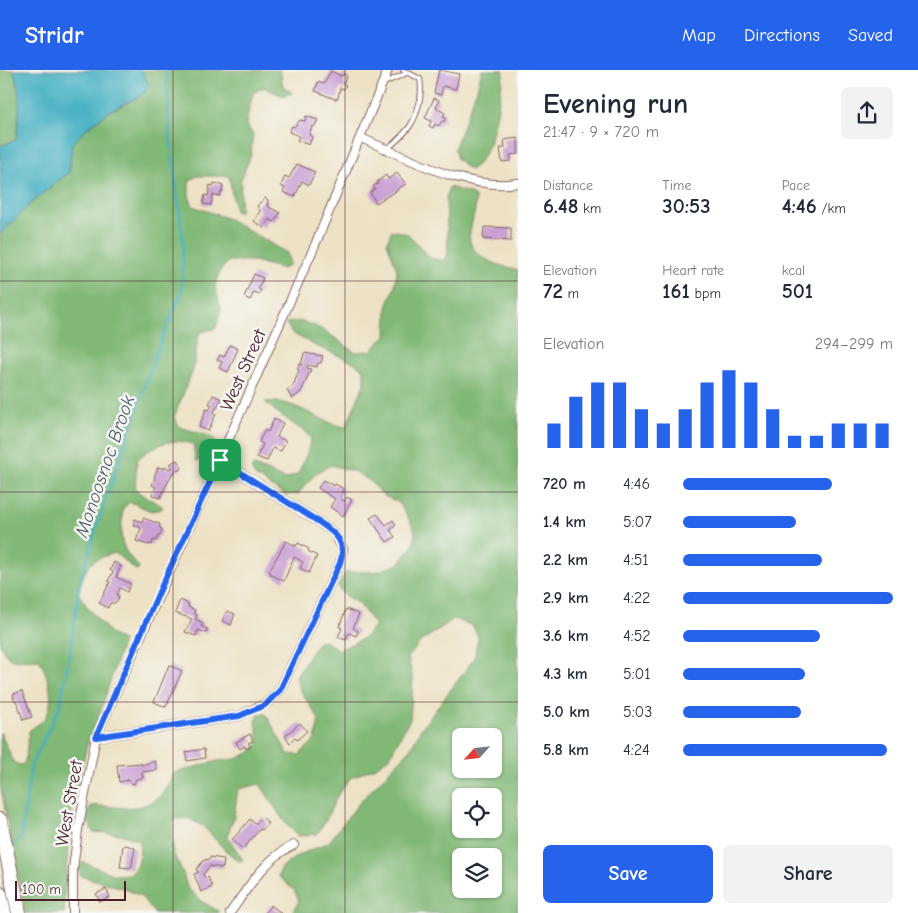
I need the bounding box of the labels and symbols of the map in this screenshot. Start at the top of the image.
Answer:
street label: West Street [216,325,271,414]
water label: Monoosnoc Brook [70,392,140,541]
pin [199,439,241,481]
north arrow [452,728,502,778]
street label: West Street [52,758,88,848]
scale bar [15,878,126,901]

